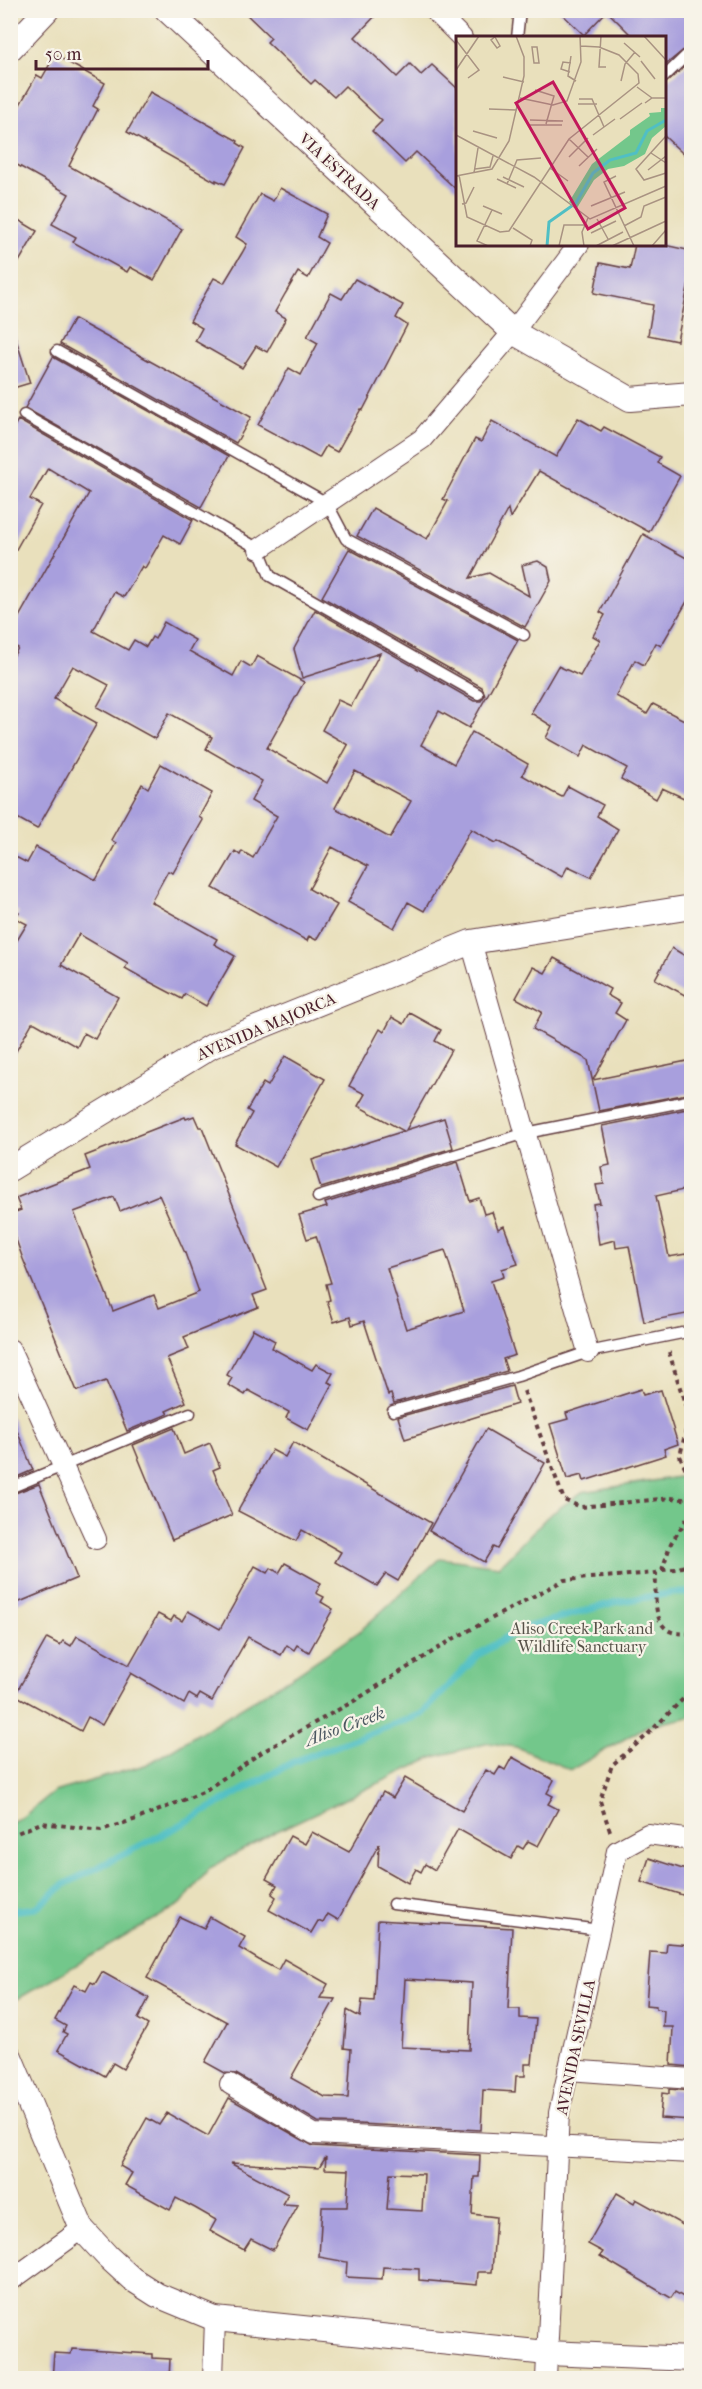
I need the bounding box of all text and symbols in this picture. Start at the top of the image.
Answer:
scale bar [36,33,208,71]
inset map [456,36,666,246]
text: 50 m [45,44,82,65]
street label: VIA ESTRADA [295,128,384,214]
street label: AVENIDA MAJORCA [193,988,339,1065]
park label: Aliso Creek Park and Wildlife Sanctuary [510,1619,653,1656]
water label: Aliso Creek [301,1702,388,1751]
street label: AVENIDA SEVILLA [552,1977,599,2118]

